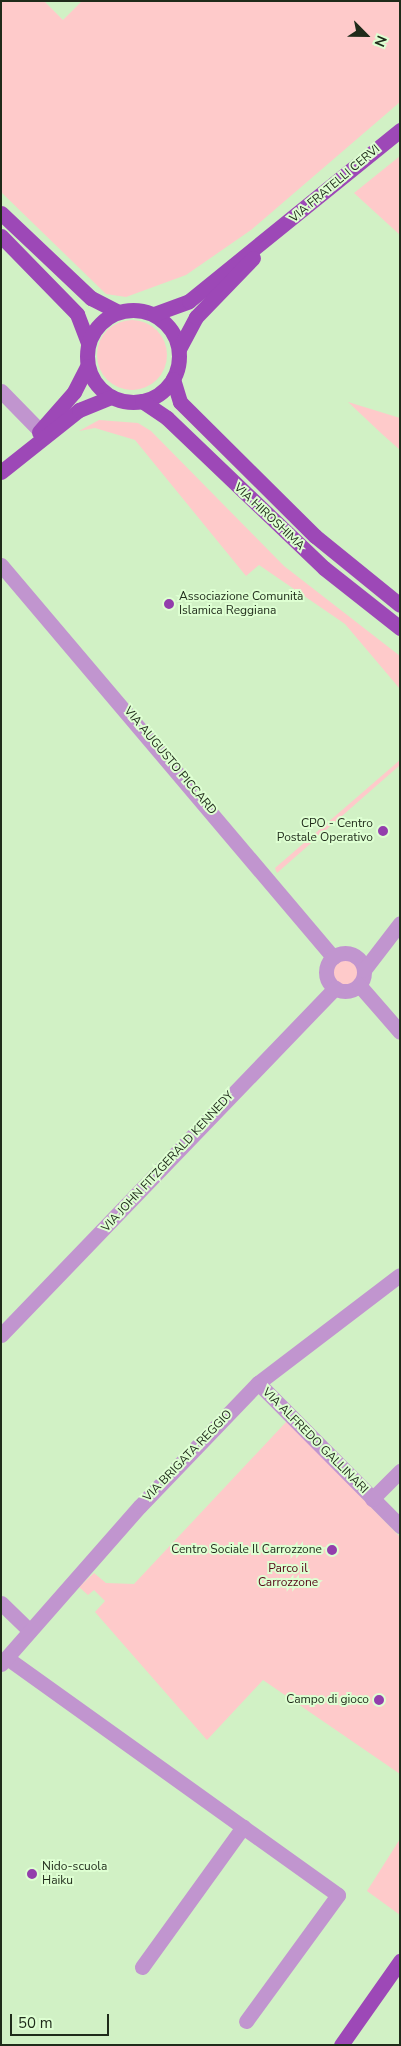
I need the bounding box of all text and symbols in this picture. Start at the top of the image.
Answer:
north arrow [341,10,391,60]
text: N [369,33,391,50]
street label: VIA FRATELLI CERVI [287,142,383,226]
street label: VIA HIROSHIMA [231,481,307,553]
place label: Associazione Comunità Islamica Reggiana [179,590,303,618]
marker: Associazione Comunità Islamica Reggiana [163,598,175,610]
street label: VIA AUGUSTO PICCARD [121,704,219,818]
place label: CPO - Centro Postale Operativo [277,817,373,845]
marker: CPO - Centro Postale Operativo [377,825,389,837]
street label: VIA JOHN FITZGERALD KENNEDY [99,1089,237,1235]
street label: VIA ALFREDO GALLINARI [259,1385,371,1497]
street label: VIA BRIGATA REGGIO [141,1407,235,1505]
place label: Centro Sociale Il Carrozzone [171,1543,322,1557]
marker: Centro Sociale Il Carrozzone [326,1544,338,1556]
park label: Parco il Carrozzone [258,1562,318,1590]
place label: Campo di gioco [286,1693,369,1707]
marker: Campo di gioco [373,1694,385,1706]
place label: Nido-scuola Haiku [42,1860,107,1888]
marker: Nido-scuola Haiku [26,1868,38,1880]
scale bar [12,2004,111,2036]
text: 50 m [18,2013,53,2033]

